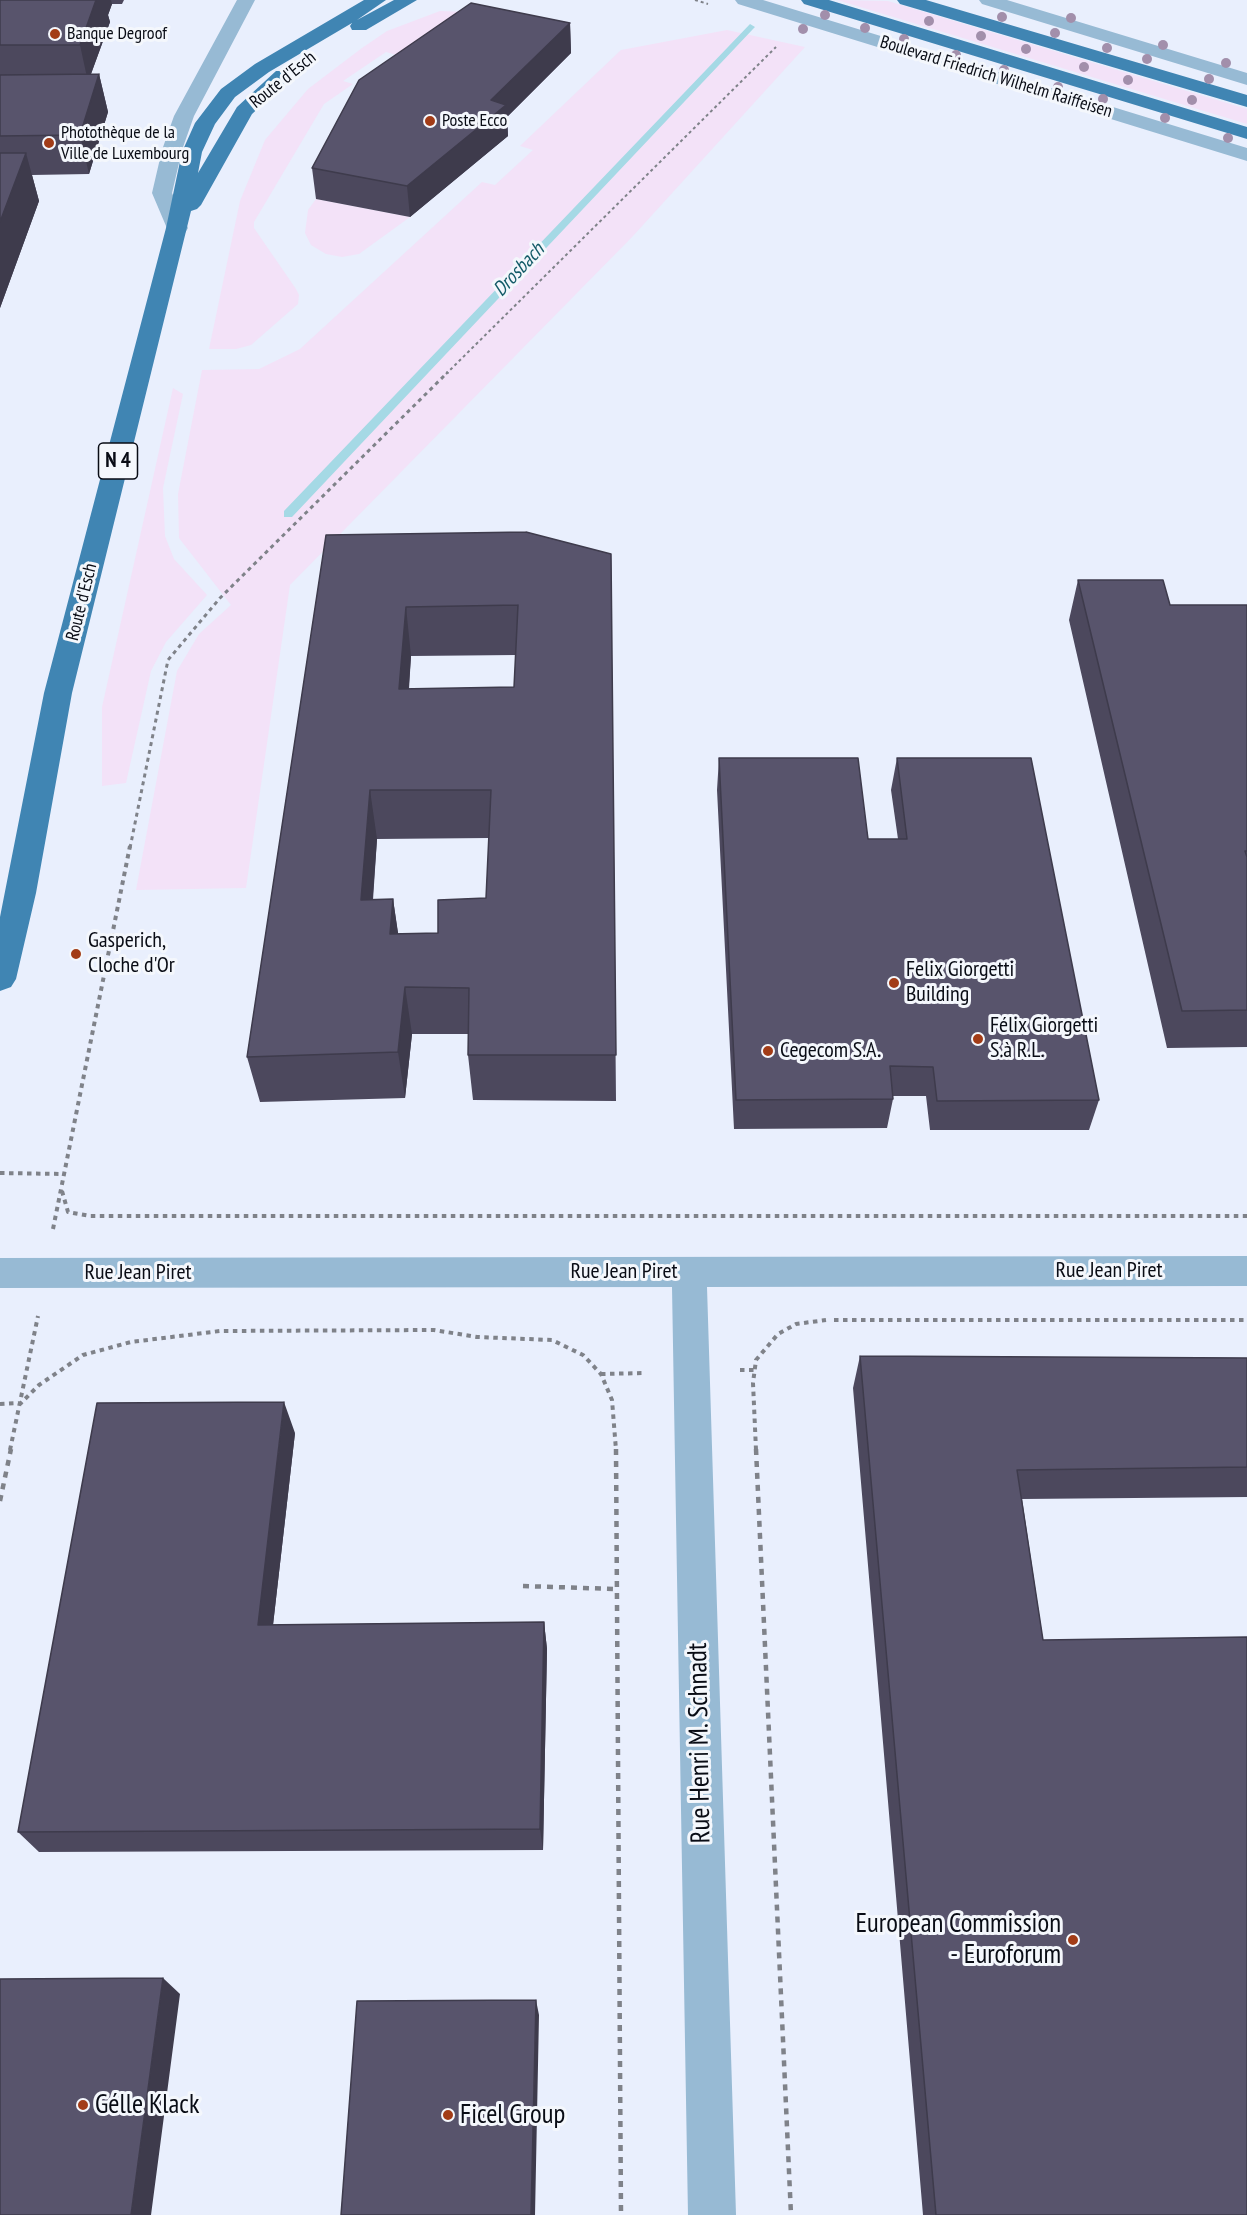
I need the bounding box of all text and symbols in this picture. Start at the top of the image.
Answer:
place label: Banque Degroof [67,23,167,45]
marker: Banque Degroof [48,27,62,41]
street label: Boulevard Friedrich Wilhelm Raiffeisen [877,31,1115,123]
street label: Route d'Esch [246,47,320,113]
place label: Poste Ecco [442,110,507,132]
marker: Poste Ecco [423,114,437,128]
place label: Photothèque de la Ville de Luxembourg [61,122,189,164]
marker: Photothèque de la Ville de Luxembourg [42,136,56,150]
water label: Drosbach [488,238,550,302]
road number: N 4 [98,443,138,479]
street label: Route d'Esch [62,561,102,643]
place label: Gasperich, Cloche d'Or [88,928,175,980]
marker: Gasperich, Cloche d'Or [69,947,83,961]
place label: Felix Giorgetti Building [906,957,1014,1008]
marker: Felix Giorgetti Building [887,976,901,990]
place label: Félix Giorgetti S.à R.L. [990,1013,1098,1064]
marker: Félix Giorgetti S.à R.L. [971,1032,985,1046]
place label: Cegecom S.A. [780,1038,881,1064]
marker: Cegecom S.A. [761,1044,775,1058]
street label: Rue Jean Piret [1055,1258,1163,1284]
street label: Rue Jean Piret [570,1259,678,1285]
street label: Rue Jean Piret [84,1260,192,1286]
street label: Rue Henri M. Schnadt [682,1642,718,1844]
place label: European Commission - Euroforum [855,1908,1061,1971]
marker: European Commission - Euroforum [1066,1933,1080,1947]
place label: Gélle Klack [95,2089,199,2121]
marker: Gélle Klack [76,2098,90,2112]
place label: Ficel Group [460,2099,565,2131]
marker: Ficel Group [441,2108,455,2122]

